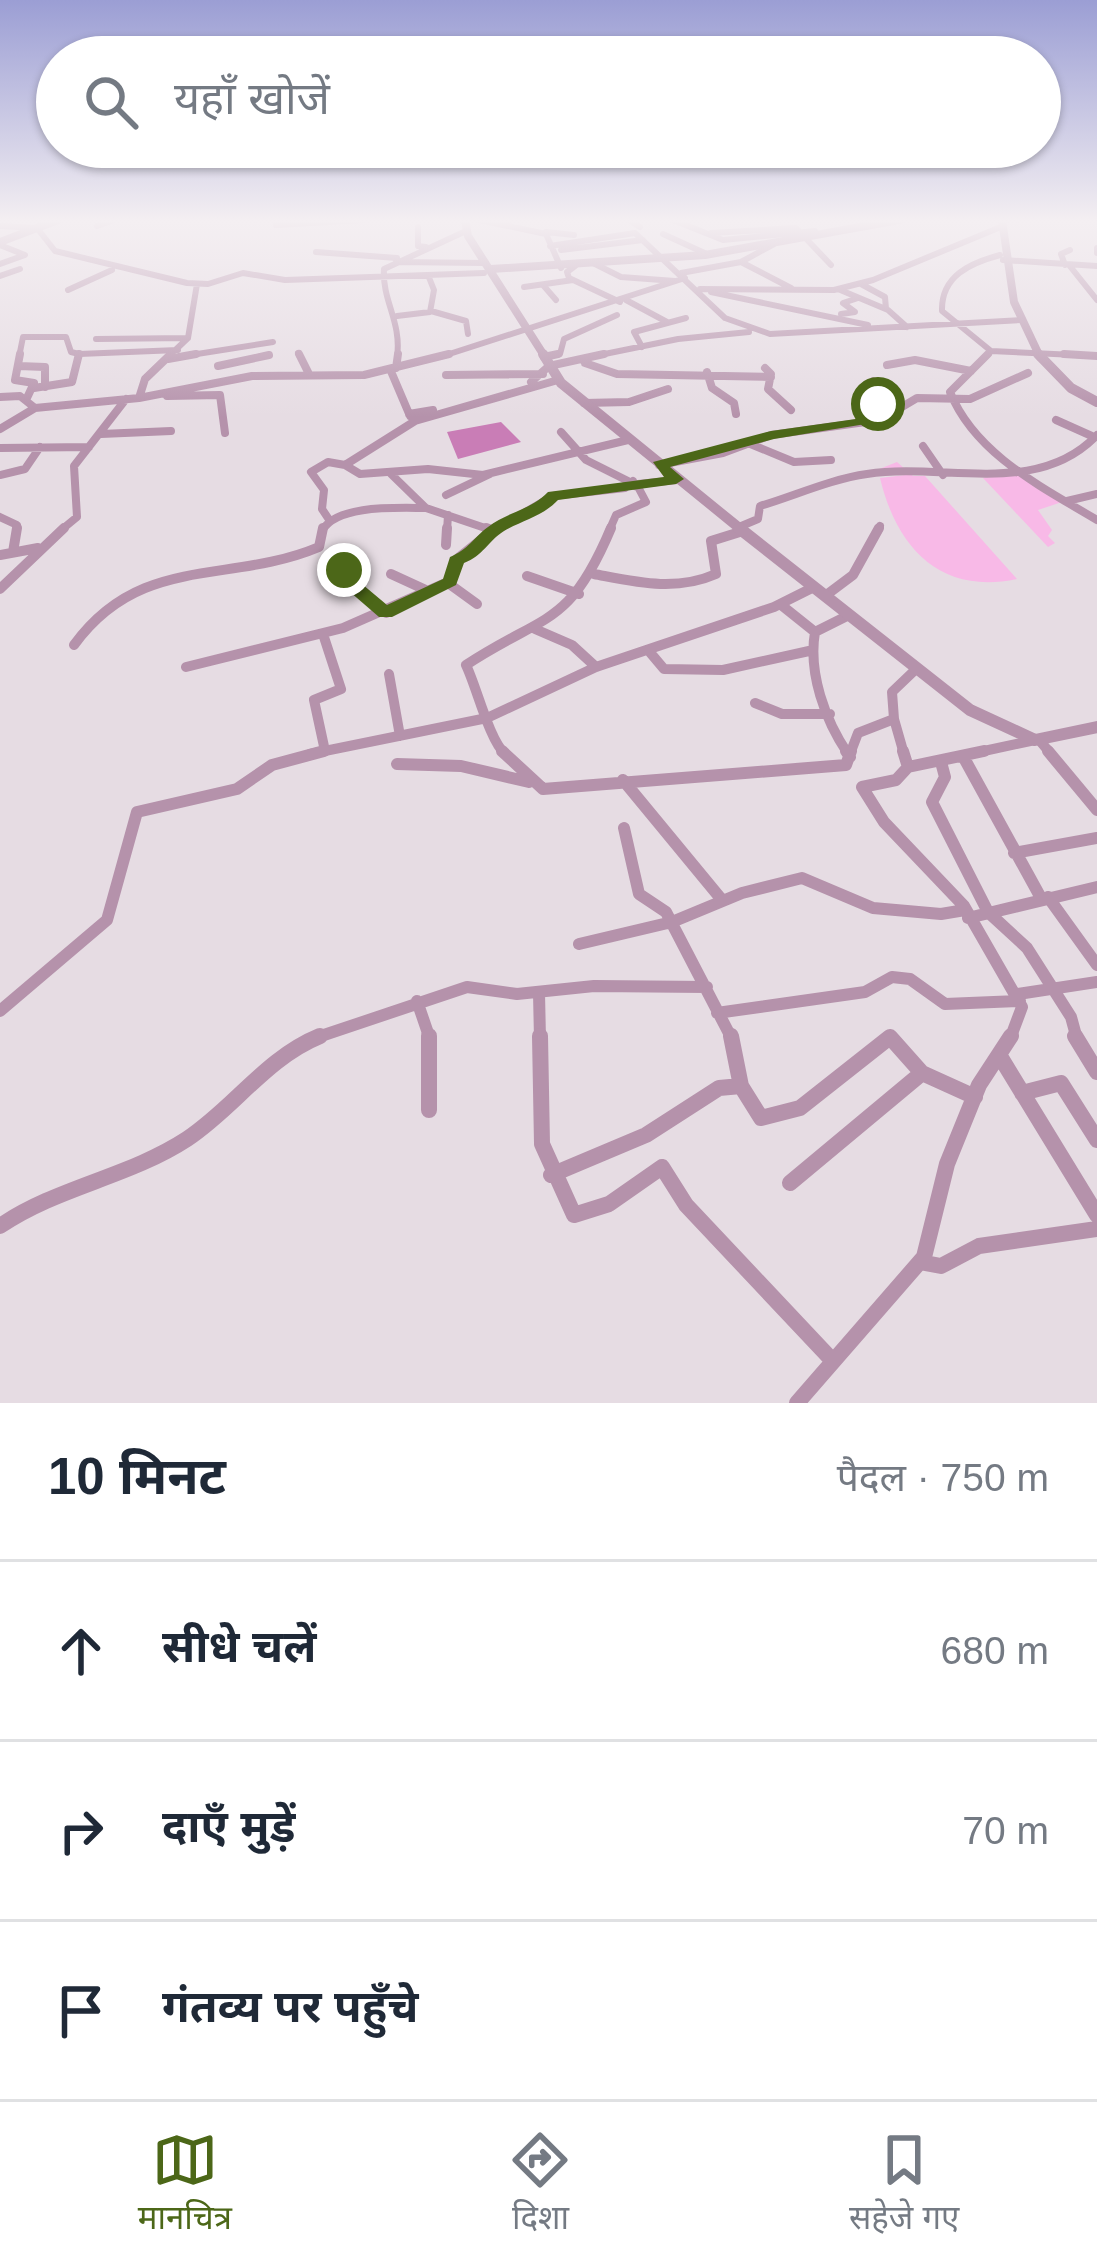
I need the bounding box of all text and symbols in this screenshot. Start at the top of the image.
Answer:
search box [36,36,1061,168]
icon: search [78,69,144,135]
text: यहाँ खोजें [174,73,330,124]
route start [851,377,905,431]
route end [317,543,371,597]
text: 10 मिनट [48,1448,226,1505]
text: पैदल · 750 m [837,1456,1049,1499]
icon: ahead [48,1618,114,1684]
text: सीधे चलें [162,1621,316,1672]
text: 680 m [941,1629,1049,1672]
icon: right [48,1798,114,1864]
text: दाएँ मुड़ें [162,1801,295,1852]
text: 70 m [962,1809,1049,1852]
icon: arrive [48,1978,114,2044]
text: गंतव्य पर पहुँचे [162,1981,418,2032]
tab: मानचित्र [138,2127,232,2242]
tab: दिशा [507,2127,573,2242]
tab: सहेजे गए [849,2127,959,2242]

